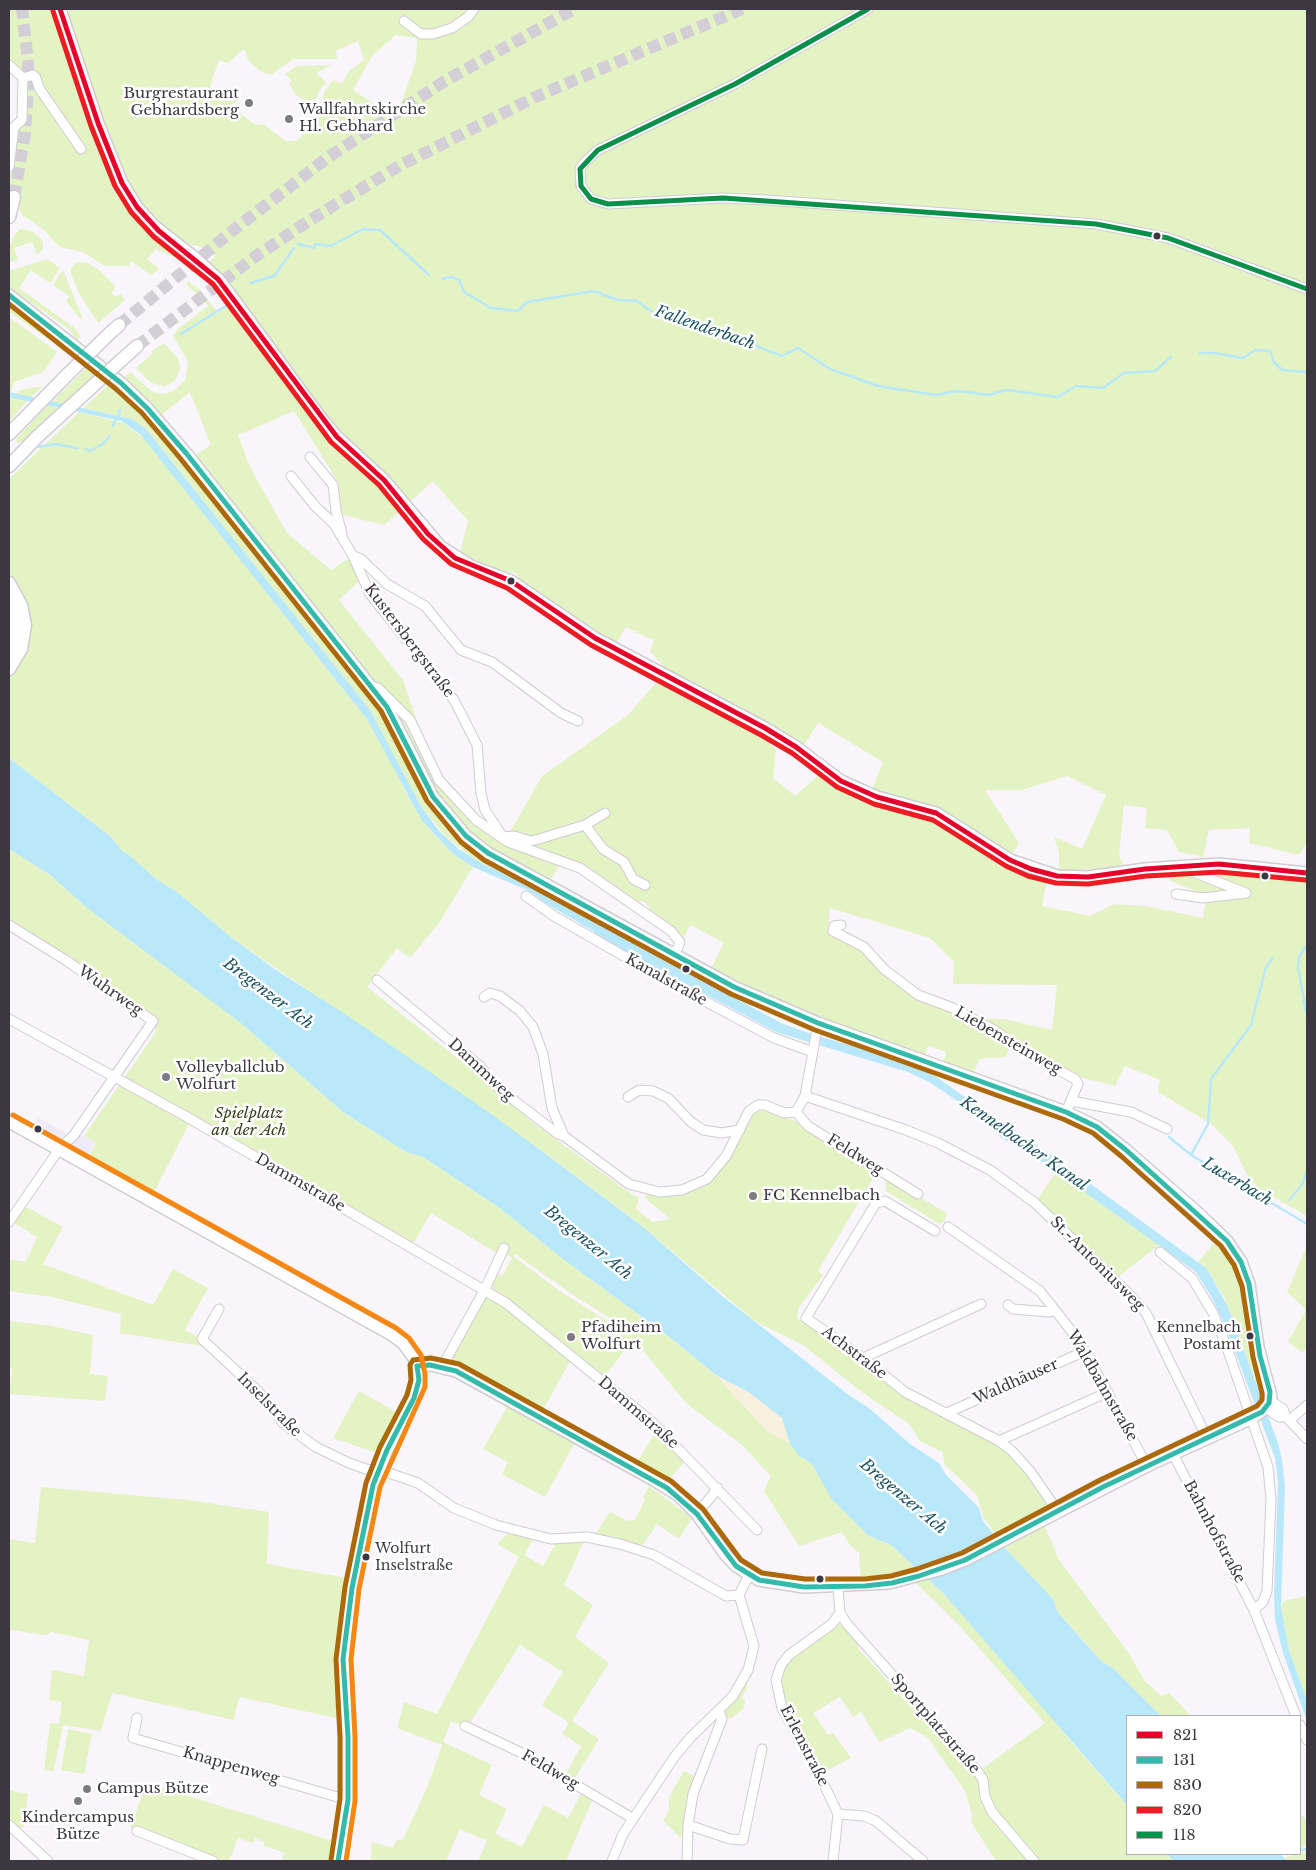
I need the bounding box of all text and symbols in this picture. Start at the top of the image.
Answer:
place label: Burgrestaurant Gebhardsberg [123,85,239,120]
marker: Burgrestaurant Gebhardsberg [243,97,255,109]
place label: Wallfahrtskirche Hl. Gebhard [299,101,426,136]
marker: Wallfahrtskirche Hl. Gebhard [283,113,295,125]
unlabelled marker [1152,231,1162,241]
water label: Fallenderbach [652,302,758,354]
unlabelled marker [506,576,516,586]
street label: Kustersbergstraße [360,581,458,701]
unlabelled marker [1260,871,1270,881]
street label: Kanalstraße [622,950,710,1010]
water label: Bregenzer Ach [220,954,316,1034]
street label: Wuhrweg [74,962,146,1020]
unlabelled marker [681,964,691,974]
street label: Liebensteinweg [952,1003,1064,1079]
street label: Dammweg [444,1035,518,1105]
place label: Volleyballclub Wolfurt [176,1059,285,1094]
marker: Volleyballclub Wolfurt [160,1071,172,1083]
water label: Kennelbacher Kanal [956,1093,1092,1195]
park label: Spielplatz an der Ach [212,1105,286,1140]
unlabelled marker [33,1124,43,1134]
street label: Feldweg [823,1131,887,1179]
street label: Dammstraße [252,1150,348,1216]
water label: Luxerbach [1199,1154,1275,1210]
place label: FC Kennelbach [763,1187,880,1205]
marker: FC Kennelbach [747,1190,759,1202]
water label: Bregenzer Ach [540,1202,636,1284]
street label: St.-Antoniusweg [1046,1213,1148,1315]
place label: Pfadiheim Wolfurt [581,1319,661,1354]
place label: Kennelbach Postamt [1156,1320,1241,1352]
street label: Achstraße [818,1323,890,1383]
street label: Waldbahnstraße [1063,1327,1141,1445]
marker: Pfadiheim Wolfurt [565,1331,577,1343]
marker: Kennelbach Postamt [1245,1331,1255,1341]
street label: Waldhäuser [971,1355,1061,1409]
street label: Inselstraße [233,1369,305,1441]
street label: Dammstraße [594,1373,682,1453]
water label: Bregenzer Ach [856,1455,950,1539]
street label: Bahnhofstraße [1179,1478,1249,1586]
place label: Wolfurt Inselstraße [375,1541,453,1574]
marker: Wolfurt Inselstraße [361,1552,371,1562]
unlabelled marker [815,1574,825,1584]
street label: Sportplatzstraße [887,1670,983,1778]
street label: Erlenstraße [776,1702,832,1790]
legend [1126,1715,1301,1855]
text: 821 [1173,1725,1198,1744]
street label: Knappenweg [181,1744,281,1788]
street label: Feldweg [518,1746,582,1794]
text: 131 [1173,1750,1196,1769]
text: 830 [1173,1775,1202,1794]
place label: Campus Bütze [97,1780,209,1798]
marker: Campus Bütze [81,1783,93,1795]
marker: Kindercampus Bütze [72,1795,84,1807]
text: 820 [1173,1800,1202,1819]
place label: Kindercampus Bütze [22,1809,134,1844]
text: 118 [1173,1825,1195,1844]

